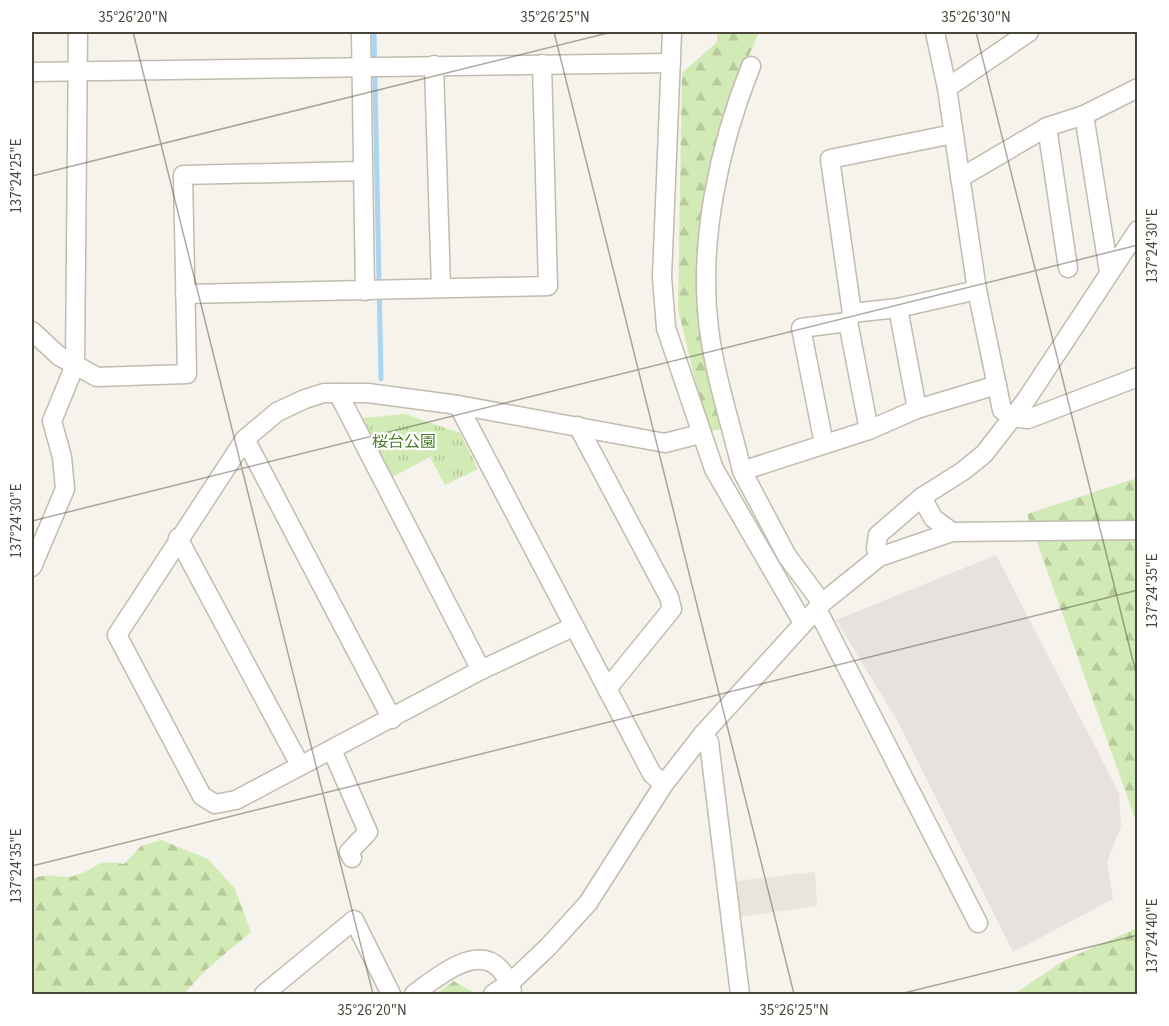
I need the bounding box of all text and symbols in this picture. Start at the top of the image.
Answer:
text: 35°26'20"N [98,7,168,28]
text: 35°26'25"N [520,7,590,28]
text: 35°26'30"N [941,7,1011,28]
text: 137°24'25"E [6,138,27,214]
text: 137°24'30"E [1142,208,1163,284]
park label: 桜台公園 [372,431,436,453]
text: 137°24'30"E [6,483,27,559]
text: 137°24'35"E [1142,553,1163,629]
text: 137°24'35"E [6,828,27,904]
text: 137°24'40"E [1142,898,1163,974]
text: 35°26'20"N [337,1000,407,1021]
text: 35°26'25"N [759,1000,829,1021]

